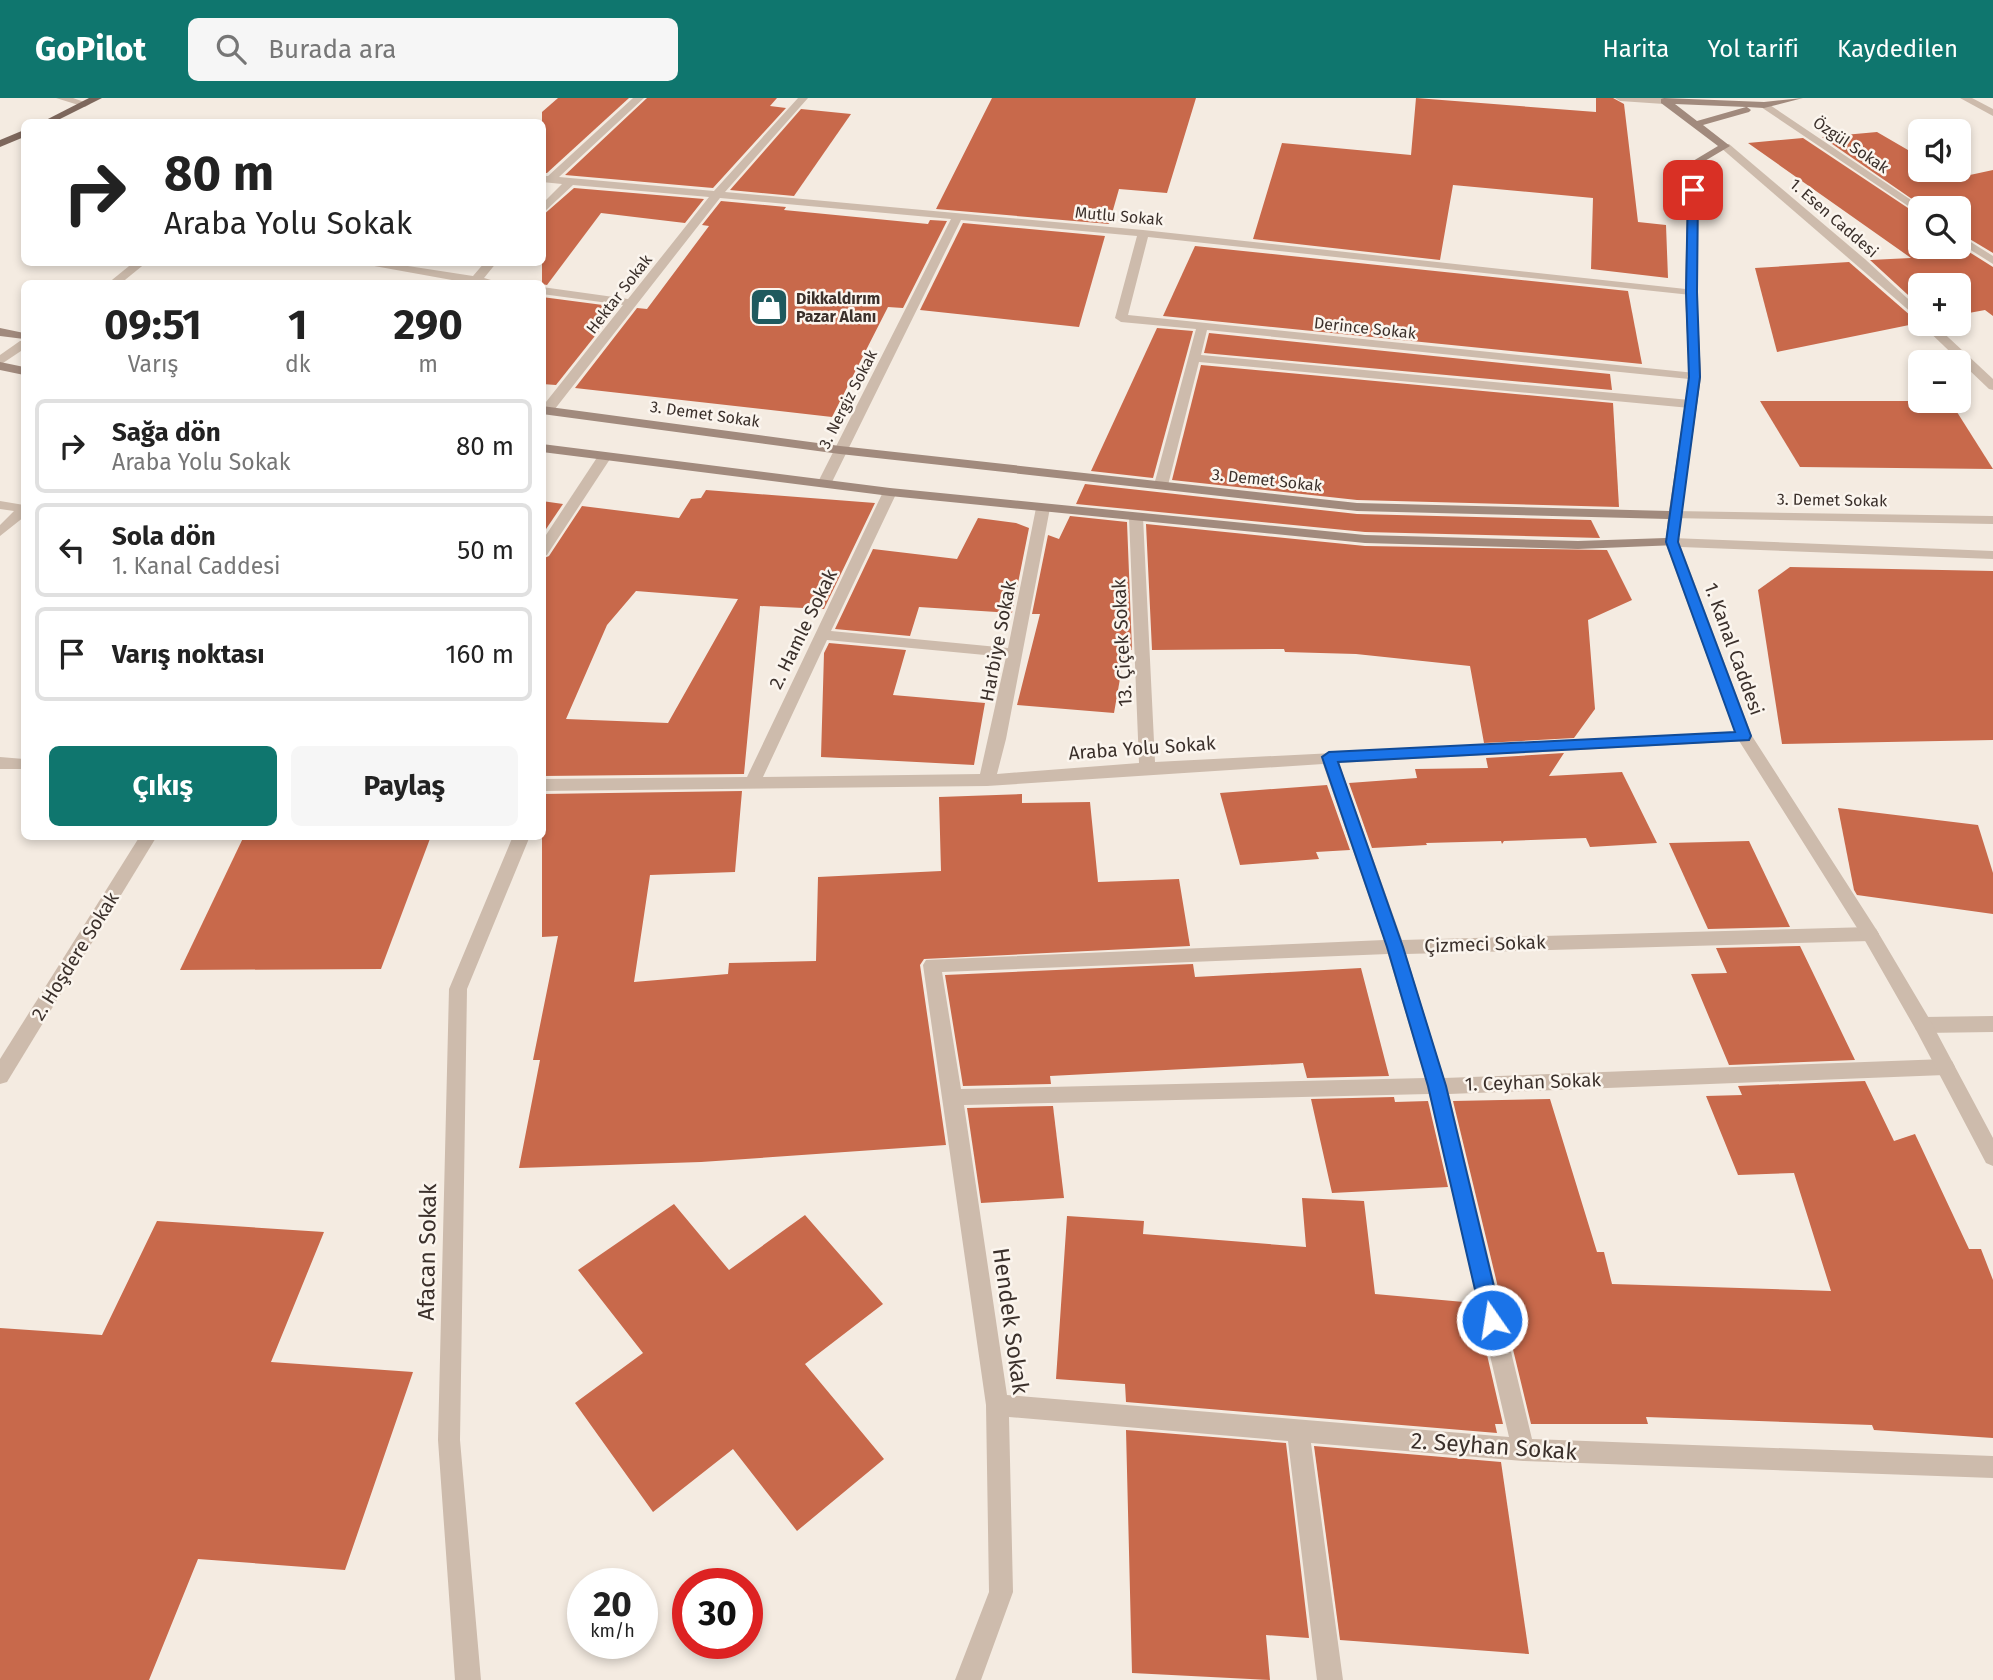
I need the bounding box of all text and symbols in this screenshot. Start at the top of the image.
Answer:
search box [188,18,678,81]
text: GoPilot [35,29,146,69]
icon: search [212,30,250,68]
text: Burada ara [268,34,397,65]
text: Harita [1602,35,1669,63]
text: Yol tarifi [1707,35,1799,63]
text: Kaydedilen [1837,35,1958,63]
street label: Özgül Sokak [1810,113,1893,178]
map controls [1908,119,1971,413]
button: sound [1908,119,1971,182]
text: 80 m [164,144,274,203]
icon: right [49,147,140,238]
pin [1663,160,1723,220]
icon: arrive [1674,171,1712,209]
street label: 1. Esen Caddesi [1786,175,1882,261]
button: search [1908,196,1971,259]
street label: Mutlu Sokak [1074,203,1165,229]
text: Araba Yolu Sokak [164,204,412,242]
street label: Hektar Sokak [582,250,656,337]
button: + [1908,273,1971,336]
shop icon: Dikkaldırım Pazar Alanı [748,286,790,328]
place label: Dikkaldırım Pazar Alanı [796,289,880,326]
text: 09:51 [104,300,202,350]
text: 1 [288,300,307,350]
text: 290 [394,300,463,350]
street label: Derince Sokak [1313,313,1418,343]
street label: 3. Nergiz Sokak [815,346,881,452]
text: Varış [128,350,178,378]
text: dk [285,350,310,378]
text: m [418,350,438,378]
button: − [1908,350,1971,413]
street label: 3. Demet Sokak [649,397,762,431]
text: Sağa dön [112,417,221,448]
icon: right [53,427,91,465]
text: 80 m [456,431,514,462]
text: Araba Yolu Sokak [112,448,290,476]
street label: 3. Demet Sokak [1211,465,1324,495]
street label: 3. Demet Sokak [1777,490,1888,510]
text: Sola dön [112,521,216,552]
icon: left [53,531,91,569]
text: 50 m [457,535,514,566]
text: 1. Kanal Caddesi [112,552,281,580]
street label: 2. Hamle Sokak [764,565,842,693]
street label: Harbiye Sokak [975,578,1021,703]
street label: 13. Çiçek Sokak [1107,578,1137,708]
street label: 1. Kanal Caddesi [1699,580,1769,718]
icon: arrive [53,635,91,673]
text: Varış noktası [112,639,265,670]
text: 160 m [445,639,514,670]
street label: Araba Yolu Sokak [1068,731,1217,765]
button: Çıkış [49,746,277,826]
button: Paylaş [291,746,518,826]
street label: 2. Hoşdere Sokak [26,887,124,1024]
street label: Çizmeci Sokak [1424,930,1546,958]
street label: 1. Ceyhan Sokak [1464,1068,1602,1096]
street label: Afacan Sokak [412,1183,442,1321]
street label: Hendek Sokak [987,1246,1035,1396]
position arrow [1455,1283,1529,1357]
street label: 2. Seyhan Sokak [1410,1426,1578,1466]
speed limit sign: 30 [672,1568,763,1659]
text: 20 [593,1583,632,1625]
text: km/h [590,1620,635,1642]

